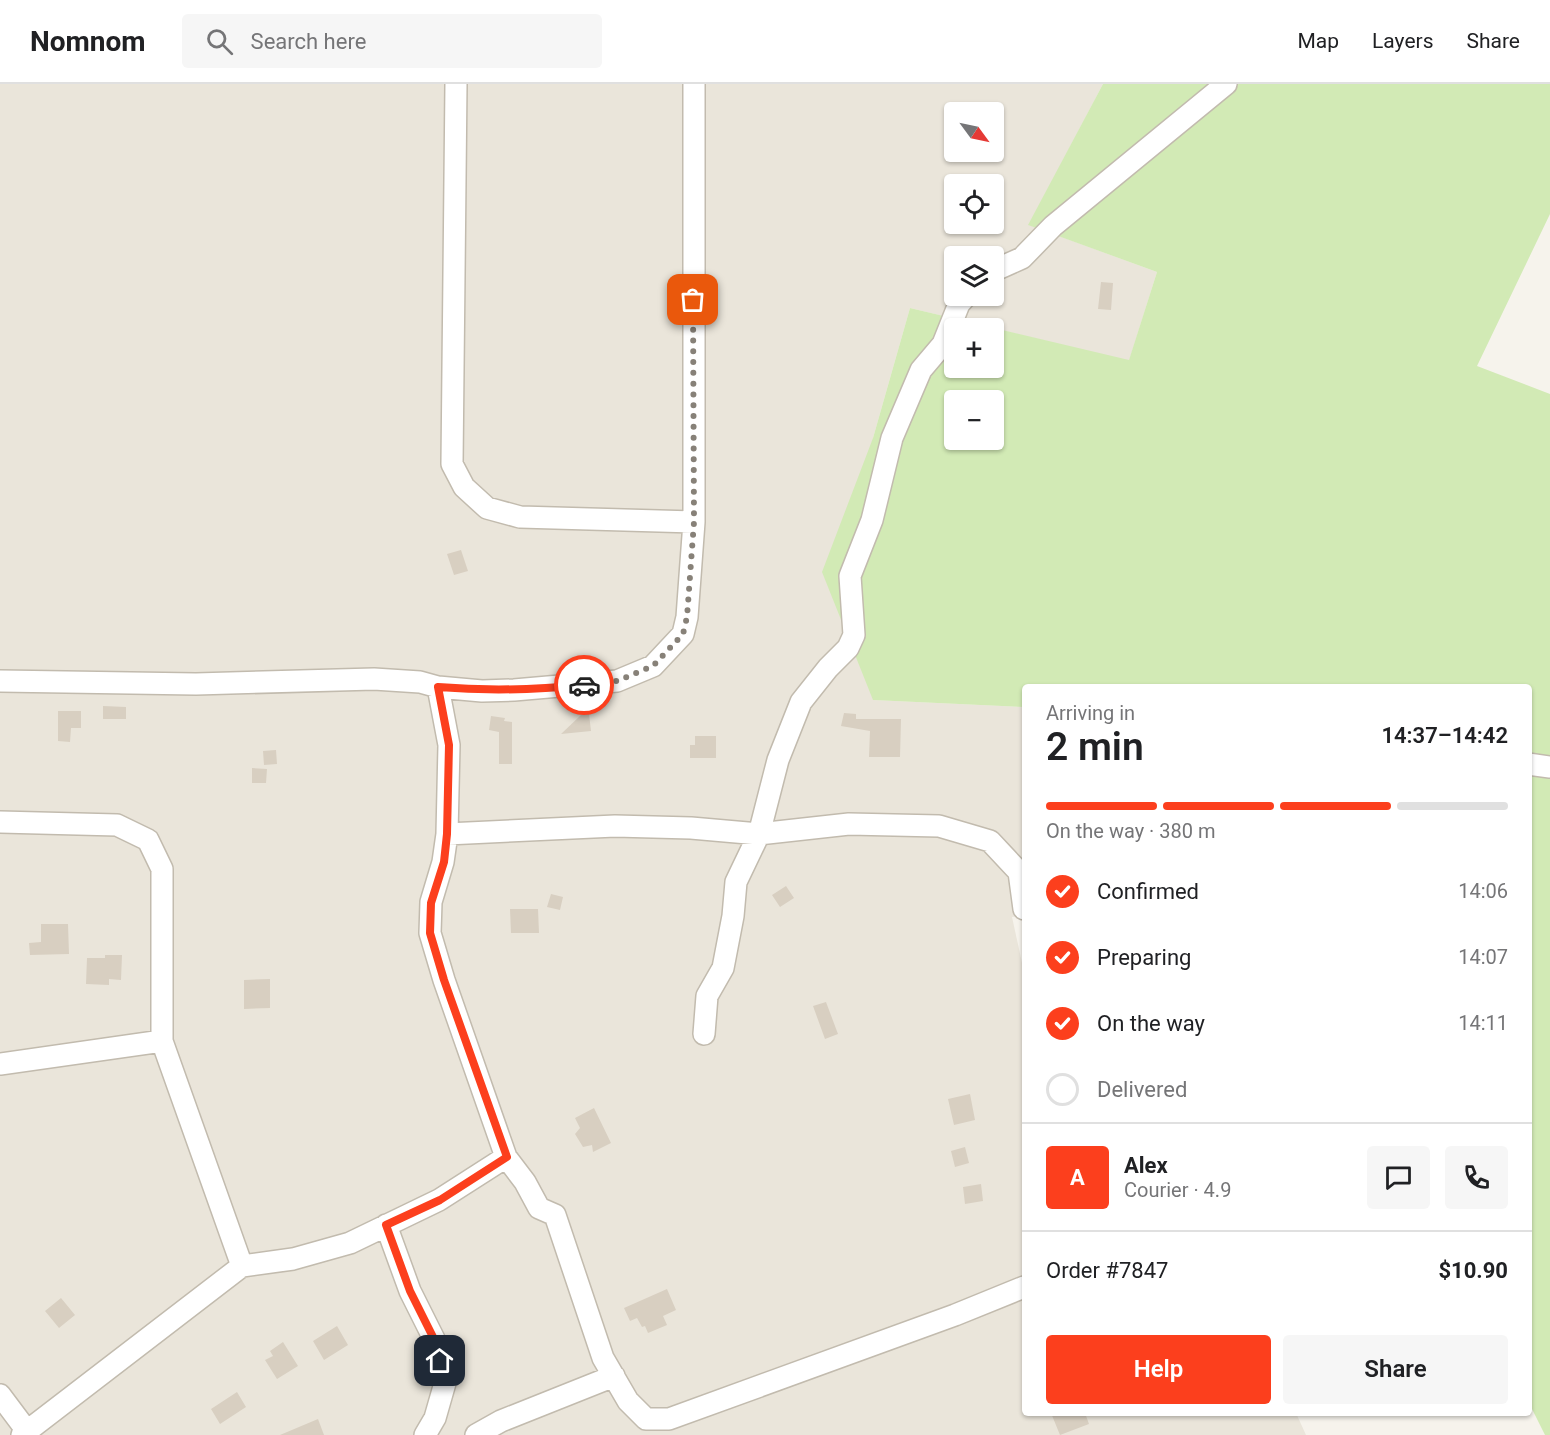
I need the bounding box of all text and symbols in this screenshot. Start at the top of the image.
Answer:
search box [182,14,602,68]
text: Nomnom [30,25,146,58]
icon: search [203,25,236,58]
text: Search here [251,29,366,54]
text: Map [1297,29,1339,53]
text: Layers [1372,29,1433,53]
text: Share [1466,29,1520,53]
north arrow [944,102,1004,162]
map controls [944,102,1004,450]
button: locate [944,174,1004,234]
button: layers [944,246,1004,306]
pin [667,274,718,325]
icon: bag [676,283,709,316]
button: + [944,318,1004,378]
button: − [944,390,1004,450]
courier [554,655,614,715]
icon: car [568,669,601,702]
text: Arriving in [1046,701,1135,725]
text: 14:37–14:42 [1381,723,1508,748]
text: 2 min [1046,724,1144,770]
text: On the way · 380 m [1046,819,1215,843]
icon: check [1046,875,1079,908]
text: Confirmed [1097,879,1199,904]
text: 14:06 [1458,879,1508,903]
icon: check [1046,941,1079,974]
text: Preparing [1097,945,1191,970]
text: 14:07 [1458,945,1508,969]
icon: check [1046,1007,1079,1040]
text: On the way [1097,1011,1205,1036]
text: 14:11 [1458,1011,1508,1035]
text: Delivered [1097,1077,1187,1102]
button: chat [1367,1146,1430,1209]
button: phone [1445,1146,1508,1209]
text: Alex [1124,1153,1168,1178]
text: A [1070,1165,1085,1190]
text: Courier · 4.9 [1124,1178,1231,1202]
text: Order #7847 [1046,1258,1168,1283]
text: $10.90 [1439,1258,1508,1283]
pin [414,1335,465,1386]
button: Help [1046,1335,1271,1404]
button: Share [1283,1335,1508,1404]
icon: home [423,1344,456,1377]

